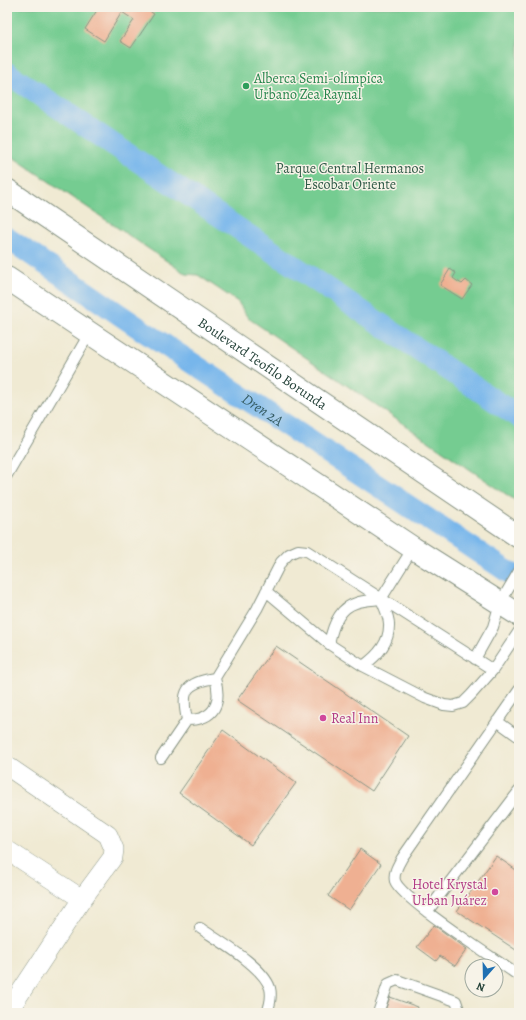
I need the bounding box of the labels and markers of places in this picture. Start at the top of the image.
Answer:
place label: Alberca Semi-olímpica Urbano Zea Raynal [253,69,383,104]
marker: Alberca Semi-olímpica Urbano Zea Raynal [241,81,251,91]
place label: Real Inn [331,709,379,728]
marker: Real Inn [318,713,328,723]
place label: Hotel Krystal Urban Juárez [412,875,488,910]
marker: Hotel Krystal Urban Juárez [490,887,500,897]

